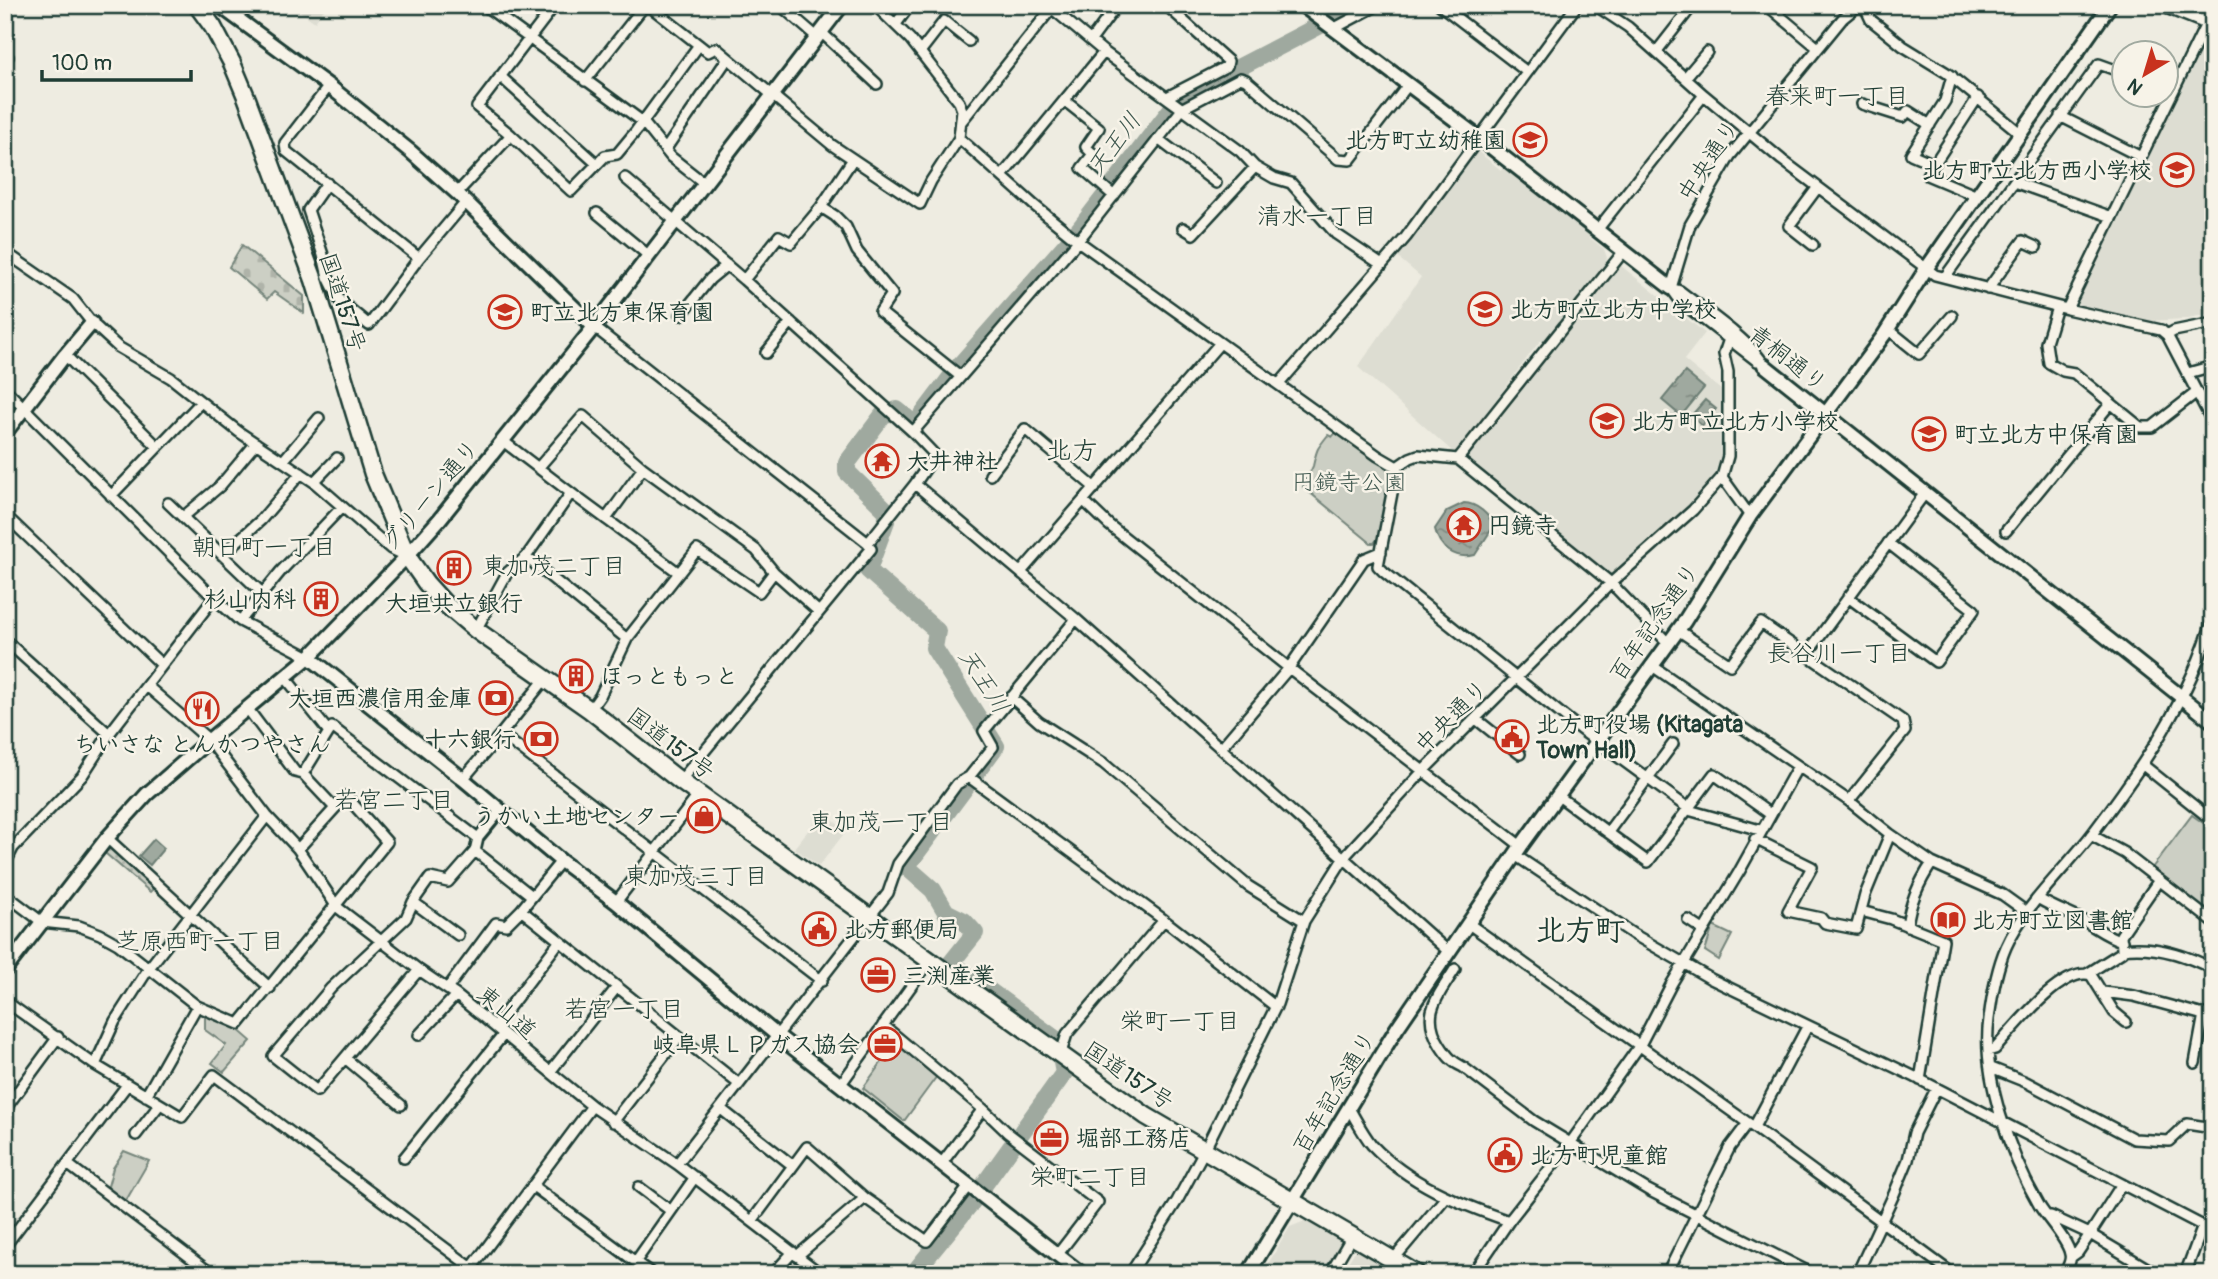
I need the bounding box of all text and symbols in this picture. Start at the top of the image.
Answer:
scale bar [42,38,191,82]
north arrow [2110,38,2180,108]
text: 100 m [52,50,112,77]
text: N [2123,73,2148,100]
district label: 春来町一丁目 [1765,82,1909,111]
water label: 天王川 [1081,107,1148,182]
street label: 中央通り [1671,114,1746,207]
school or university icon: 北方町立幼稚園 [1511,121,1549,159]
place label: 北方町立幼稚園 [1345,126,1506,155]
school or university icon: 北方町立北方西小学校 [2158,151,2196,189]
place label: 北方町立北方西小学校 [1922,156,2152,185]
district label: 清水一丁目 [1257,202,1377,231]
street label: 国道157号 [313,249,372,355]
school or university icon: 北方町立北方中学校 [1466,290,1504,328]
school or university icon: 町立北方東保育園 [486,293,524,331]
place label: 北方町立北方中学校 [1510,295,1717,324]
place label: 町立北方東保育園 [530,298,714,327]
street label: 青桐通り [1743,319,1833,398]
school or university icon: 北方町立北方小学校 [1588,402,1626,440]
place label: 北方町立北方小学校 [1632,407,1839,436]
school or university icon: 町立北方中保育園 [1910,415,1948,453]
place label: 町立北方中保育園 [1954,420,2138,449]
street label: グリーン通り [375,434,485,557]
district label: 北方 [1046,435,1098,467]
temple icon: 大井神社 [863,442,901,480]
place label: 大井神社 [906,447,998,476]
park label: 円鏡寺公園 [1292,468,1407,497]
temple icon: 円鏡寺 [1445,506,1483,544]
place label: 円鏡寺 [1488,511,1557,540]
district label: 朝日町一丁目 [192,533,336,562]
building icon: 大垣共立銀行 [435,549,473,587]
district label: 東加茂二丁目 [482,552,626,581]
street label: 百年記念通り [1603,557,1706,687]
building icon: 杉山内科 [302,580,340,618]
place label: 杉山内科 [204,585,296,614]
place label: 大垣共立銀行 [385,589,523,618]
district label: 長谷川一丁目 [1767,639,1911,668]
water label: 天王川 [952,643,1015,719]
building icon: ほっともっと [557,657,595,695]
place label: ほっともっと [600,662,738,691]
street label: 中央通り [1409,674,1494,759]
bank icon: 大垣西濃信用金庫 [477,679,515,717]
place label: 大垣西濃信用金庫 [288,684,472,713]
restaurant icon: ちいさな とんかつやさん [183,690,221,728]
street label: 国道157号 [621,701,720,786]
place label: 北方町役場 (Kitagata Town Hall) [1535,710,1743,765]
public building icon: 北方町役場 (Kitagata Town Hall) [1493,718,1531,756]
bank icon: 十六銀行 [522,720,560,758]
place label: 十六銀行 [424,725,516,754]
place label: ちいさな とんかつやさん [73,730,331,759]
district label: 若宮二丁目 [334,786,454,815]
shop icon: うかい土地センター [685,797,723,835]
place label: うかい土地センター [473,802,680,831]
district label: 東加茂一丁目 [809,808,953,837]
district label: 東加茂三丁目 [624,862,768,891]
library icon: 北方町立図書館 [1929,901,1967,939]
place label: 北方町立図書館 [1972,906,2133,935]
public building icon: 北方郵便局 [800,910,838,948]
district label: 北方町 [1535,912,1625,949]
place label: 北方郵便局 [844,915,959,944]
district label: 芝原西町一丁目 [116,927,284,956]
office icon: 三渕産業 [859,956,897,994]
place label: 三渕産業 [903,961,995,990]
street label: 東山道 [471,979,542,1046]
district label: 若宮一丁目 [564,995,684,1024]
district label: 栄町一丁目 [1120,1007,1240,1036]
office icon: 岐阜県ＬＰガス協会 [866,1025,904,1063]
street label: 百年記念通り [1286,1026,1382,1159]
place label: 岐阜県ＬＰガス協会 [653,1030,860,1059]
street label: 国道157号 [1078,1035,1179,1116]
office icon: 堀部工務店 [1032,1119,1070,1157]
place label: 堀部工務店 [1076,1124,1191,1153]
public building icon: 北方町児童館 [1486,1136,1524,1174]
place label: 北方町児童館 [1530,1141,1668,1170]
district label: 栄町二丁目 [1030,1163,1150,1192]

